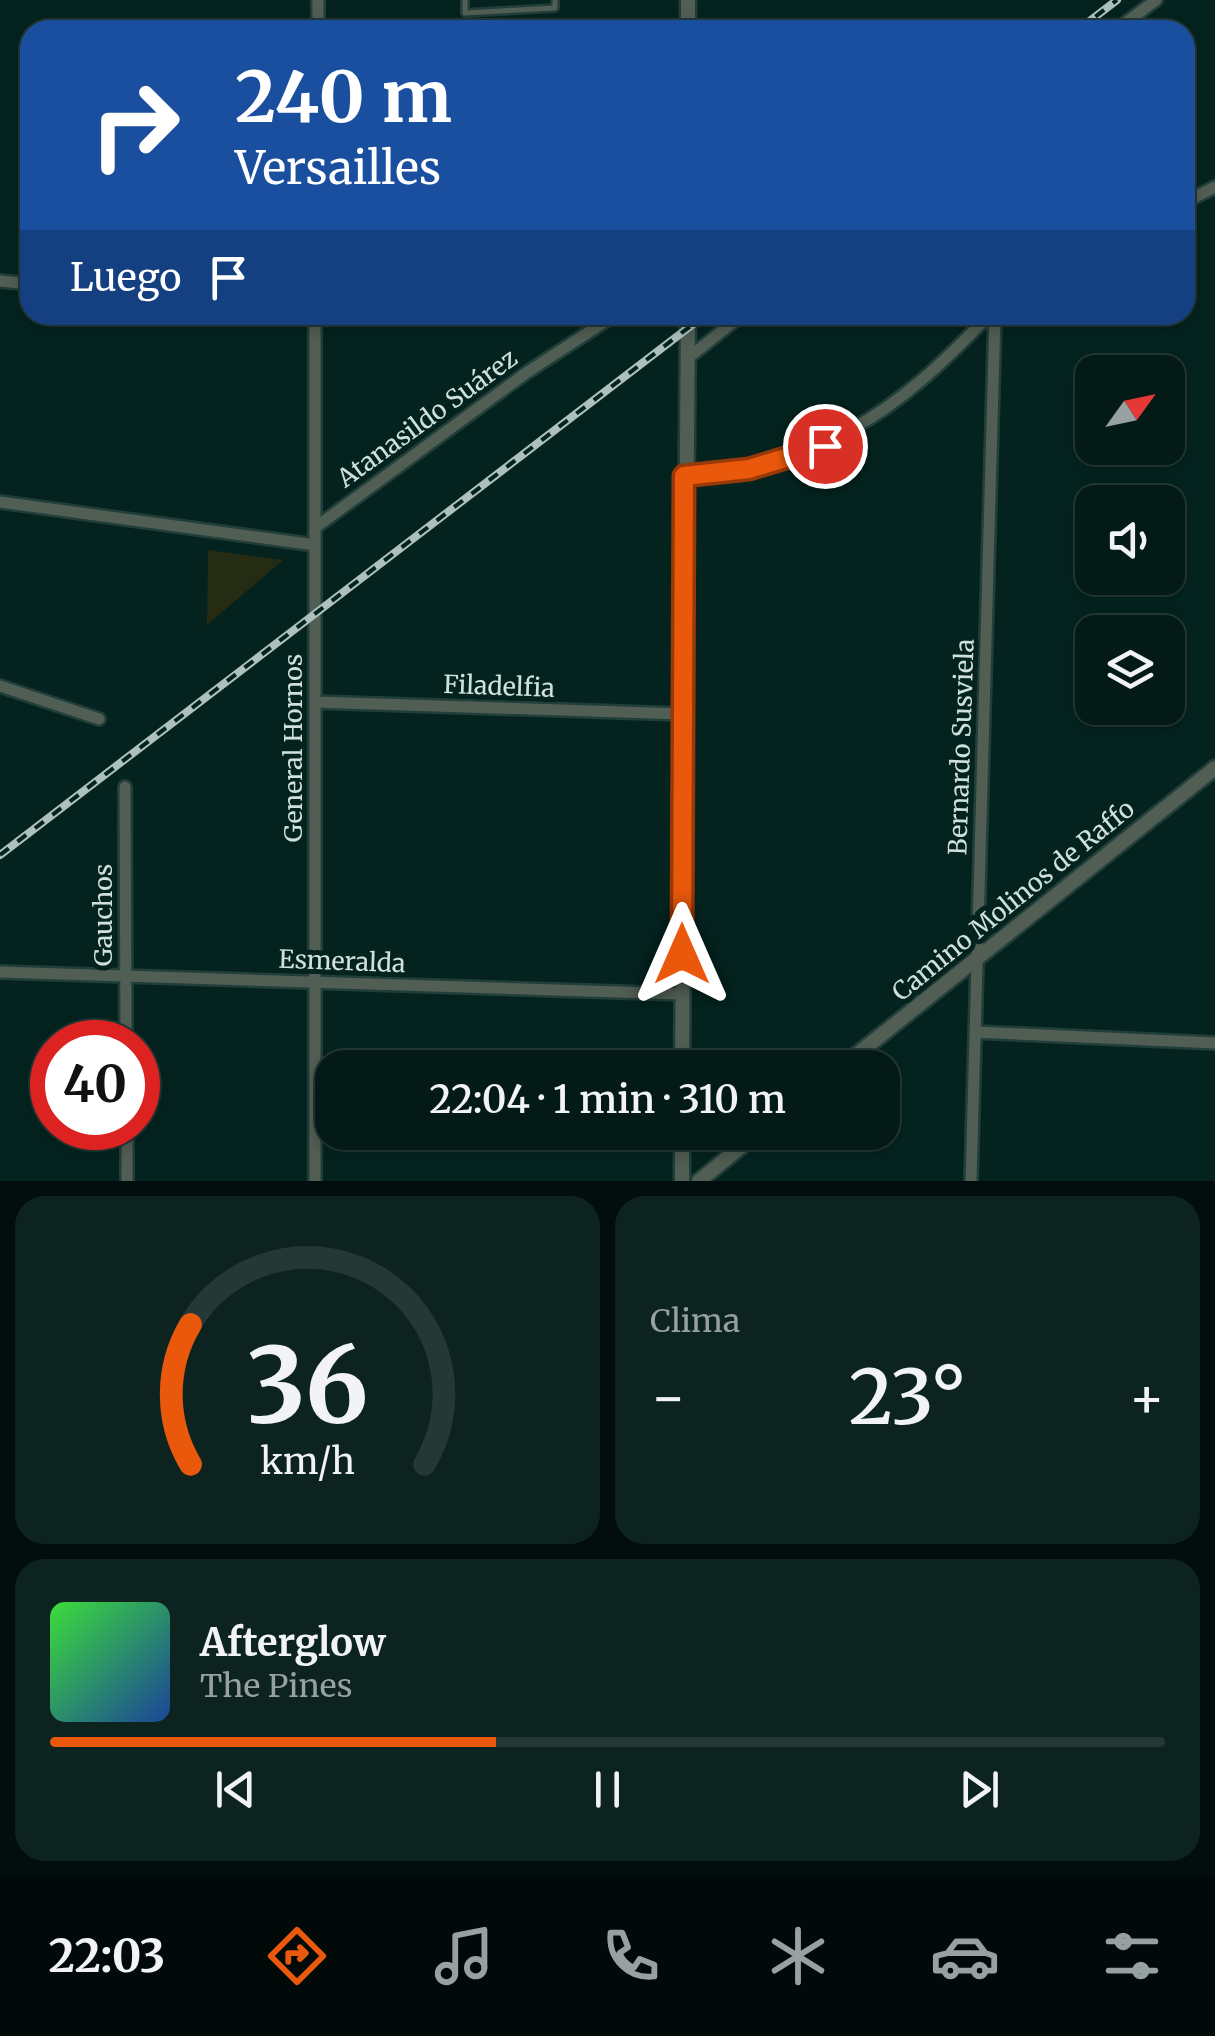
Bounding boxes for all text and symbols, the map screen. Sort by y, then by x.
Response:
text: 240 m [235,53,452,141]
icon: right [70,60,200,190]
text: Versailles [235,140,441,196]
icon: arrive [201,250,256,305]
text: Luego [70,254,181,301]
street label: Atanasildo Suárez [330,342,523,495]
north arrow [1075,355,1185,465]
map controls [1075,355,1185,725]
pin [783,404,868,489]
icon: arrive [798,419,853,474]
button: sound [1075,485,1185,595]
button: layers [1075,615,1185,725]
street label: Bernardo Susviela [941,638,981,856]
street label: General Hornos [277,654,309,842]
street label: Filadelfia [443,668,555,704]
street label: Camino Molinos de Raffo [885,792,1141,1008]
street label: Gauchos [87,864,119,966]
position arrow [630,902,734,1006]
street label: Esmeralda [278,943,406,979]
speed limit sign: 40 [30,1020,160,1150]
text: 22:04 · 1 min · 310 m [429,1076,786,1123]
text: Clima [650,1301,740,1341]
text: 36 [246,1320,369,1450]
text: 23° [849,1350,966,1444]
text: − [650,1363,687,1432]
text: + [1128,1363,1165,1432]
text: km/h [260,1439,355,1484]
text: Afterglow [200,1619,386,1666]
text: The Pines [200,1666,352,1706]
icon: previous [208,1762,263,1817]
icon: pause [580,1762,635,1817]
icon: next [952,1762,1007,1817]
icon: directions [262,1921,332,1991]
icon: music [429,1921,499,1991]
icon: phone [596,1921,666,1991]
icon: climate [763,1921,833,1991]
icon: car [930,1921,1000,1991]
icon: filters [1097,1921,1167,1991]
text: 22:03 [48,1928,165,1984]

